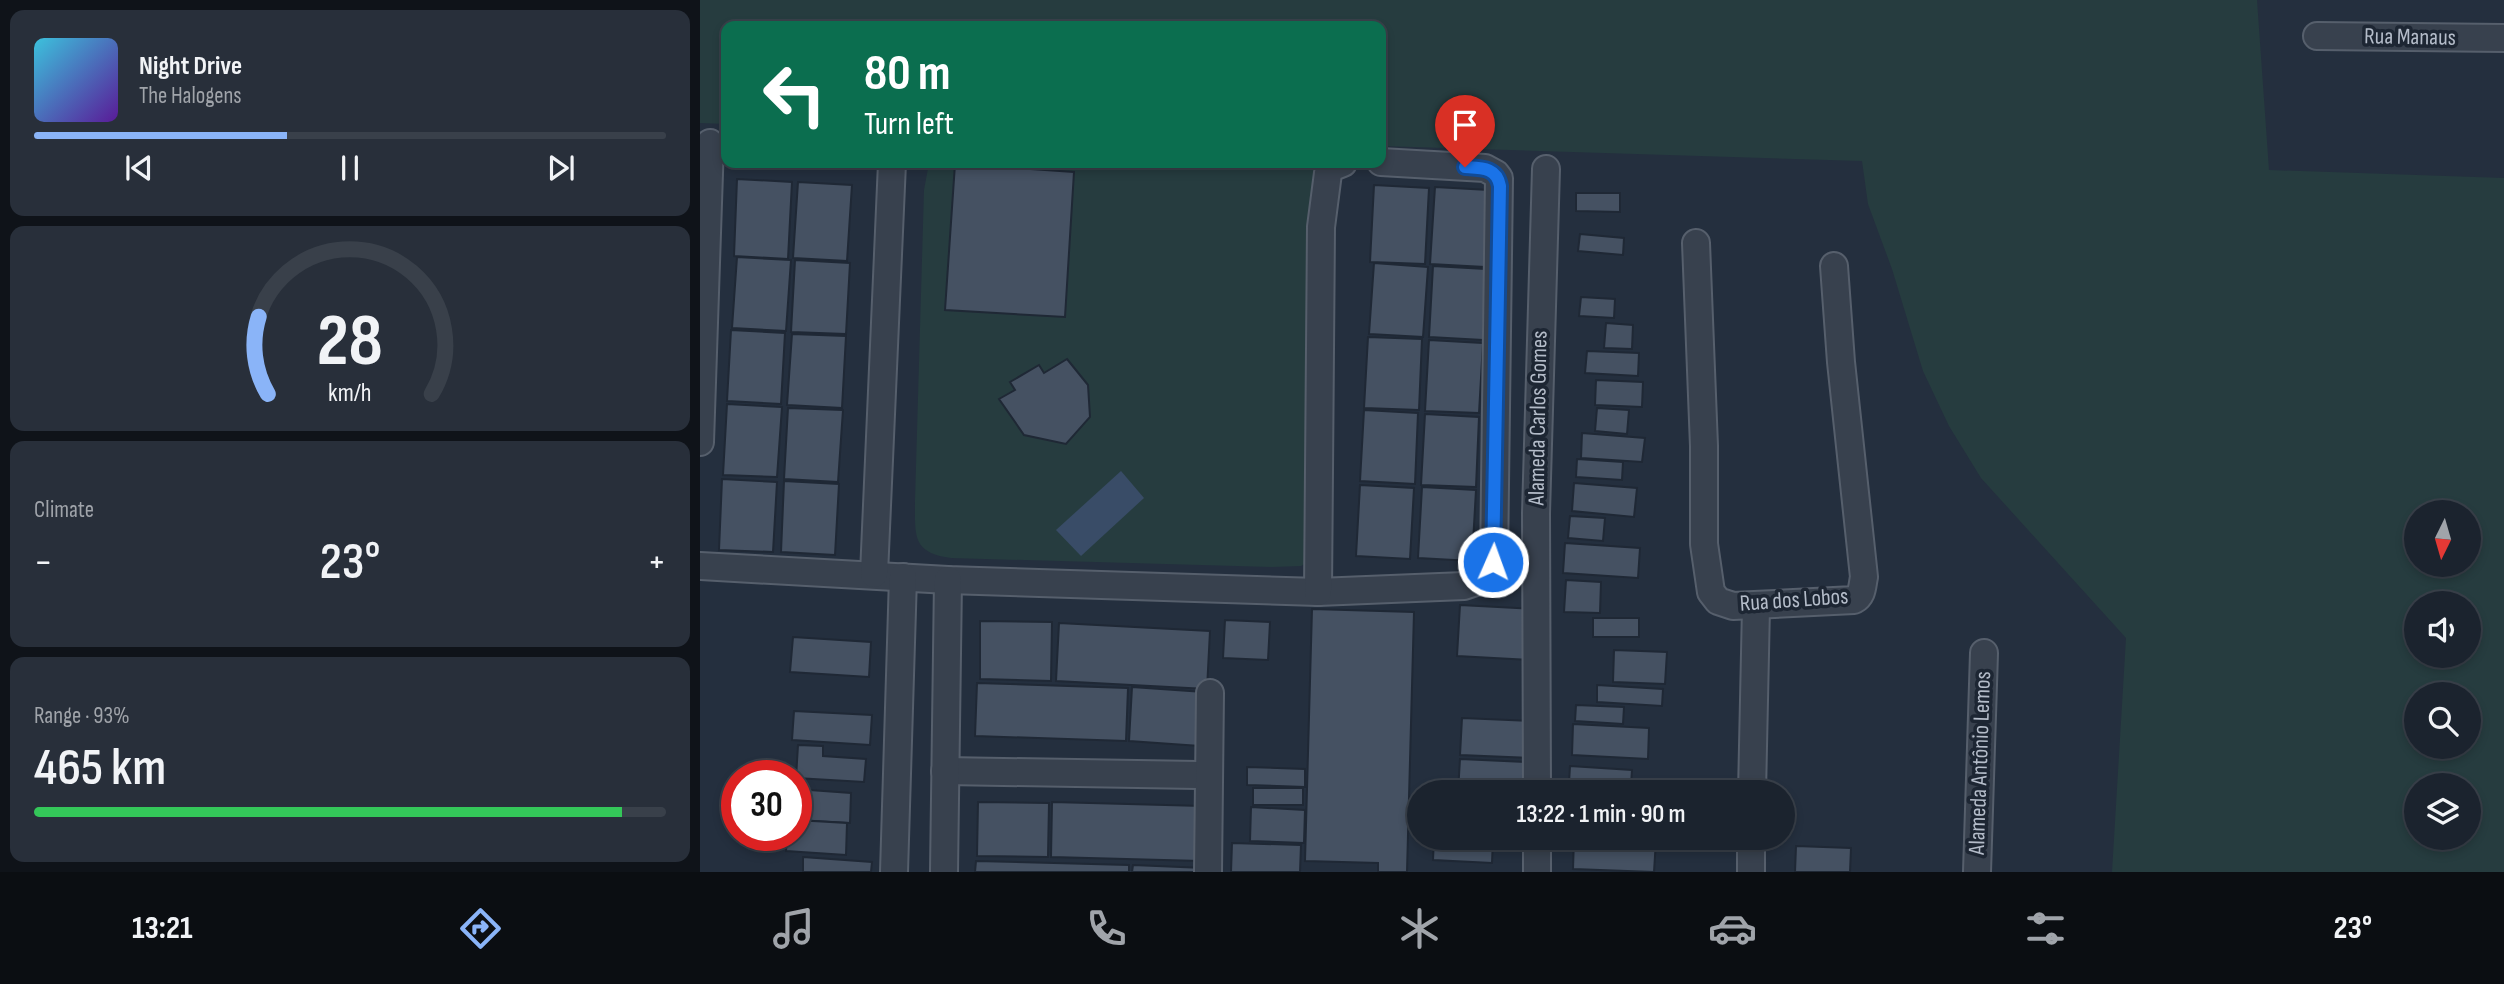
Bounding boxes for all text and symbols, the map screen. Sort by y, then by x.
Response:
street label: Rua Manaus [2364,22,2456,52]
text: 80 m [864,45,951,104]
icon: left [749,49,840,140]
text: Night Drive [139,51,242,82]
text: The Halogens [139,82,242,110]
pin [1435,95,1495,167]
text: Turn left [864,105,954,144]
icon: arrive [1446,106,1484,144]
icon: previous [120,149,158,187]
icon: pause [331,149,369,187]
icon: next [542,149,580,187]
text: 28 [317,299,383,387]
street label: Alameda Carlos Gomes [1522,330,1554,507]
text: km/h [328,378,372,409]
text: Climate [34,496,94,524]
north arrow [2404,500,2482,578]
map controls [2404,500,2481,850]
position arrow [1456,525,1530,599]
text: 23° [320,531,380,594]
text: − [34,540,53,585]
text: + [647,540,666,585]
street label: Rua dos Lobos [1739,582,1849,618]
button: sound [2404,591,2481,668]
street label: Alameda Antônio Lemos [1963,671,1997,856]
button: search [2404,682,2481,759]
text: Range · 93% [34,702,130,730]
text: 465 km [34,737,166,800]
speed limit sign: 30 [721,760,812,851]
button: layers [2404,773,2481,850]
text: 13:22 · 1 min · 90 m [1517,799,1686,830]
icon: directions [456,904,505,953]
icon: music [769,904,818,953]
icon: phone [1082,904,1131,953]
icon: climate [1395,904,1444,953]
icon: car [1708,904,1757,953]
icon: filters [2021,904,2070,953]
text: 13:21 [132,909,193,948]
text: 23° [2334,909,2372,948]

